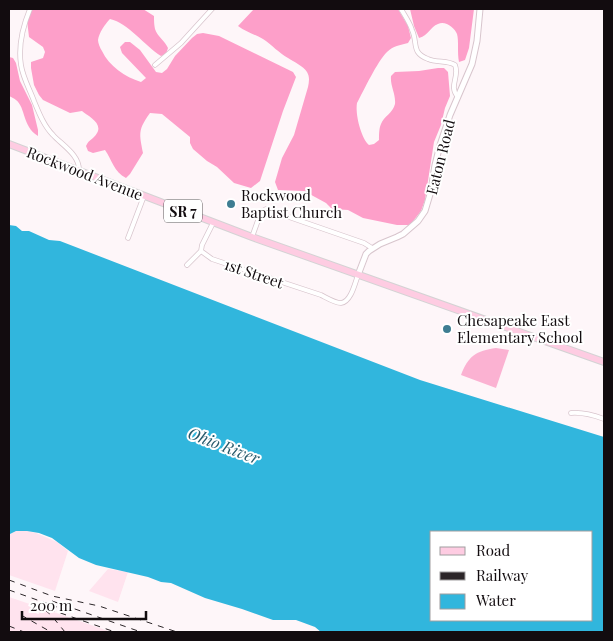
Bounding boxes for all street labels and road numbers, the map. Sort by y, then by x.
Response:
street label: Eaton Road [421,117,459,197]
street label: Rockwood Avenue [24,142,146,204]
road number: SR 7 [164,200,202,222]
street label: 1st Street [222,254,287,293]

